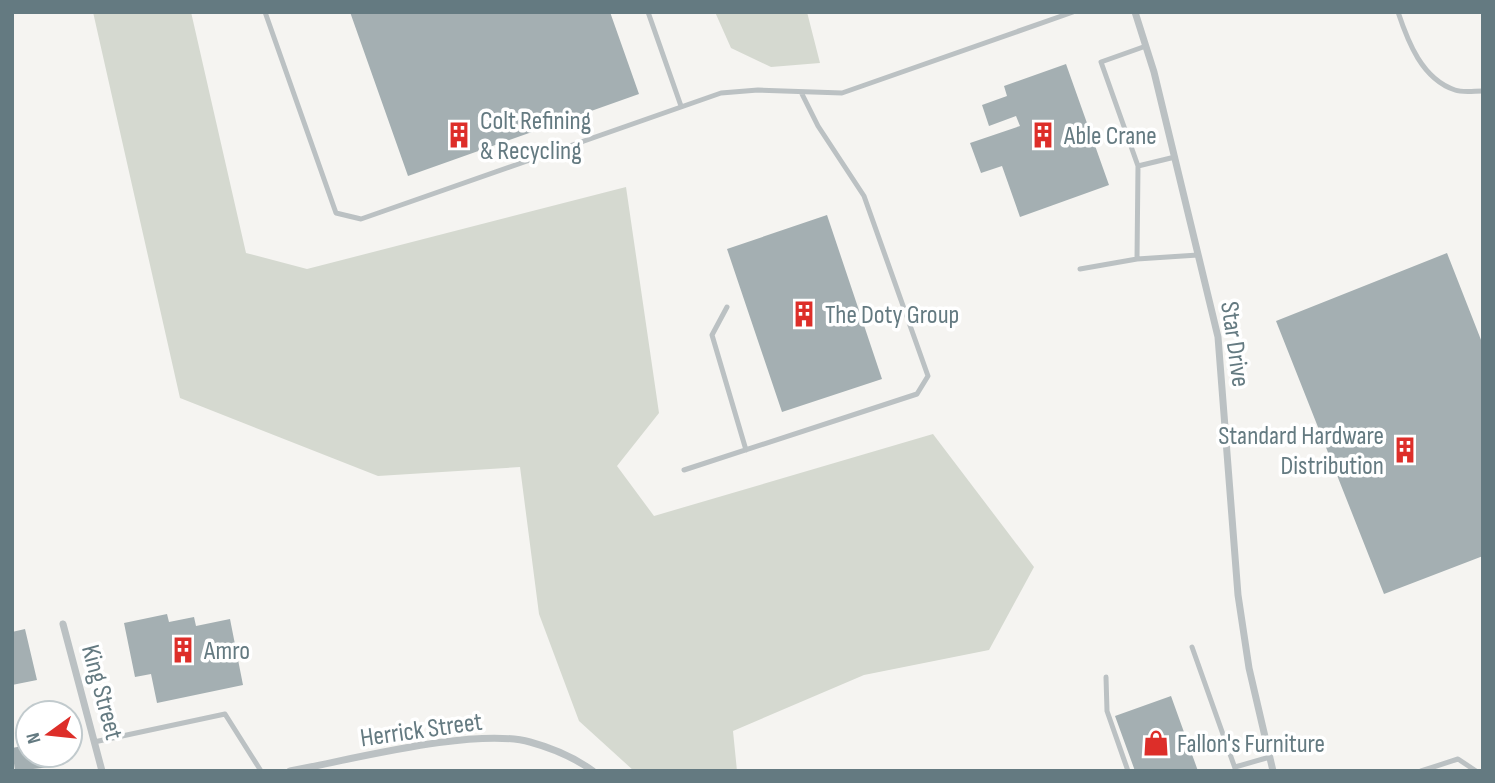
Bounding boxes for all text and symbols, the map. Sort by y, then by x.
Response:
place label: Colt Refining & Recycling [480,106,591,167]
building icon: Colt Refining & Recycling [444,120,474,150]
building icon: Able Crane [1028,120,1058,150]
place label: Able Crane [1063,121,1157,152]
building icon: The Doty Group [789,299,819,329]
place label: The Doty Group [825,300,959,331]
street label: Star Drive [1213,300,1256,389]
place label: Standard Hardware Distribution [1218,421,1384,482]
building icon: Standard Hardware Distribution [1390,435,1420,465]
building icon: Amro [168,635,198,665]
place label: Amro [203,636,250,667]
street label: King Street [74,641,129,743]
north arrow [14,699,84,769]
street label: Herrick Street [358,707,484,754]
shop icon: Fallon's Furniture [1141,728,1171,758]
place label: Fallon's Furniture [1177,729,1325,760]
text: N [22,730,46,746]

